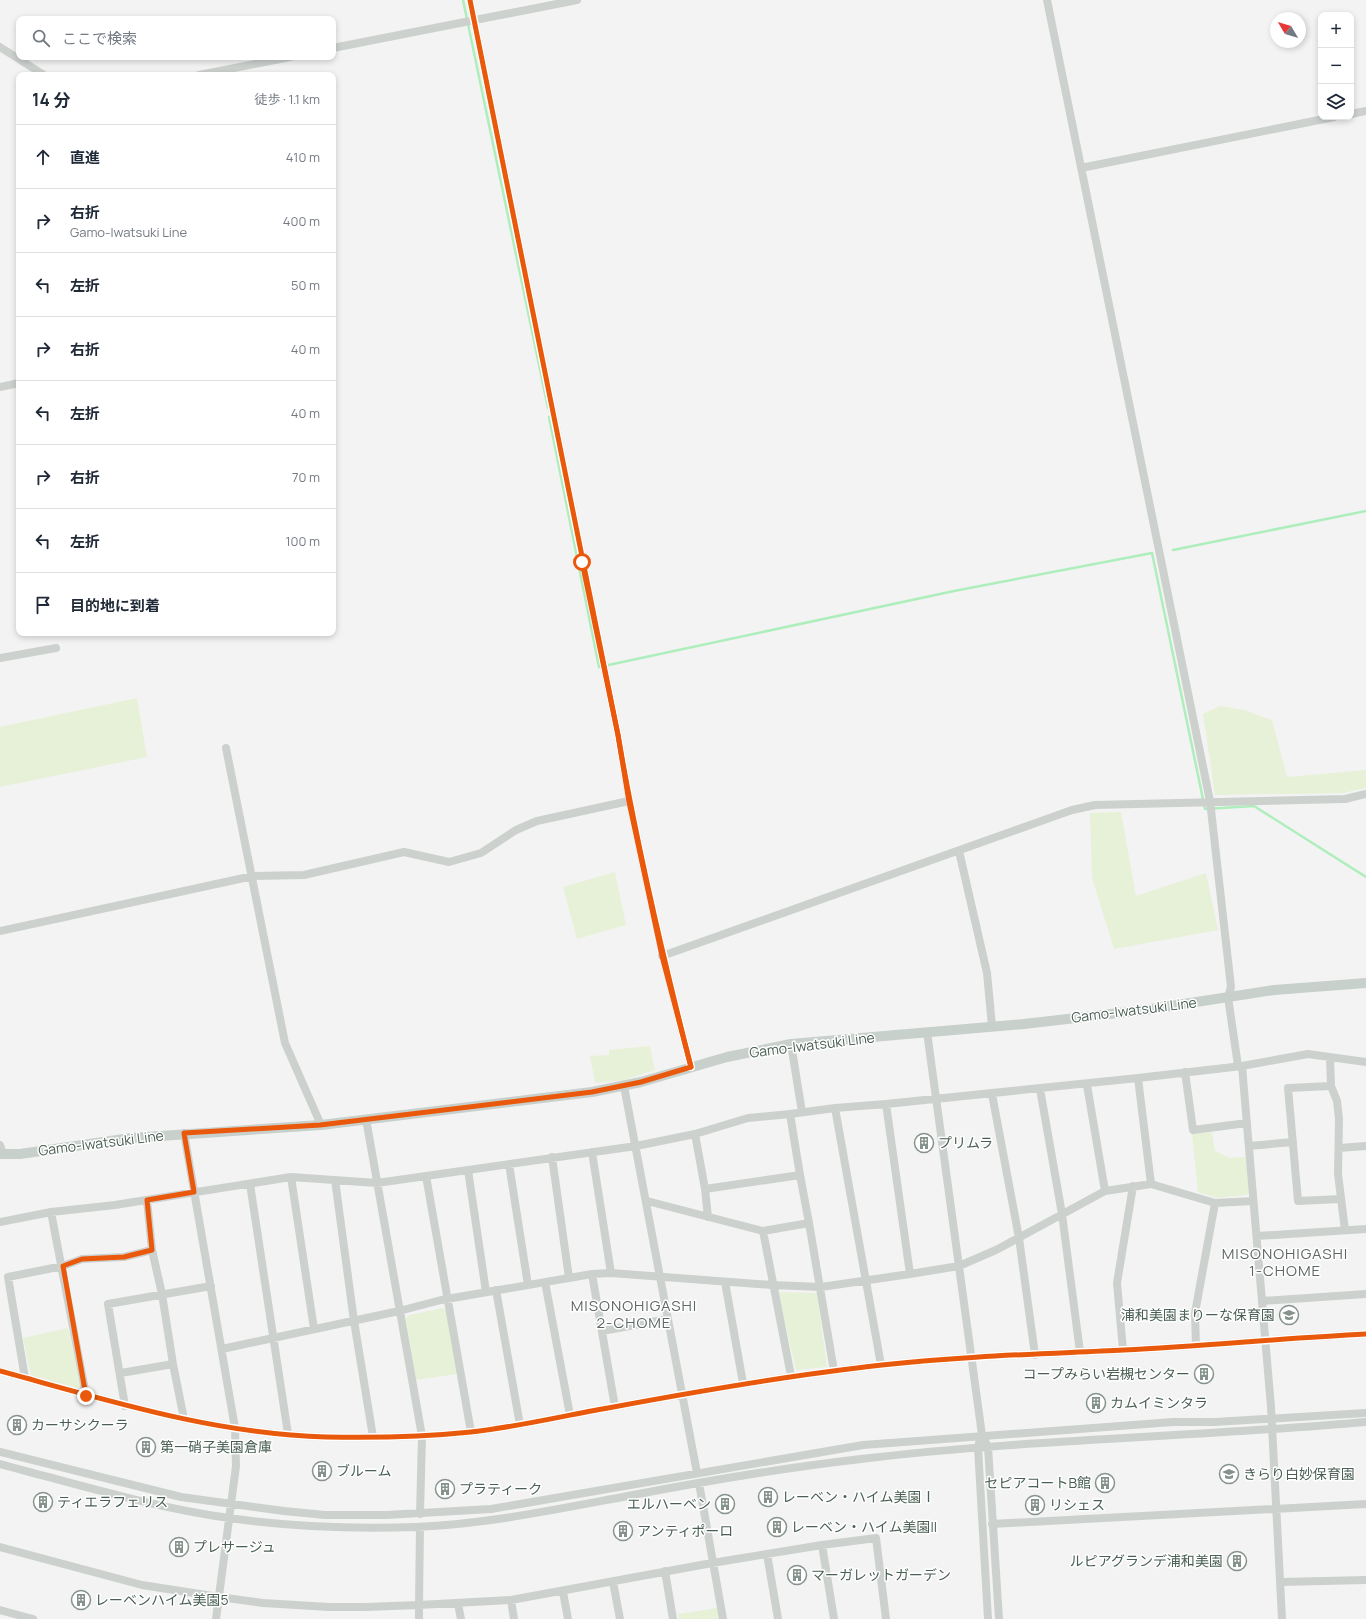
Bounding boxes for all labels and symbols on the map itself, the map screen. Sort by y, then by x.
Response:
north arrow [1270,12,1306,48]
route start [573,553,591,571]
street label: Gamo-Iwatsuki Line [1070,992,1198,1027]
street label: Gamo-Iwatsuki Line [748,1027,876,1062]
street label: Gamo-Iwatsuki Line [37,1125,165,1160]
building icon: プリムラ [913,1132,935,1154]
place label: プリムラ [938,1133,993,1152]
district label: MISONOHIGASHI 1-CHOME [1222,1243,1348,1281]
district label: MISONOHIGASHI 2-CHOME [571,1295,697,1333]
school or university icon: 浦和美園まりーな保育園 [1278,1304,1300,1326]
place label: 浦和美園まりーな保育園 [1121,1305,1275,1324]
building icon: コープみらい岩槻センター [1193,1363,1215,1385]
place label: コープみらい岩槻センター [1023,1364,1190,1383]
route end [77,1387,95,1405]
building icon: カムイミンタラ [1085,1392,1107,1414]
place label: カムイミンタラ [1110,1393,1208,1412]
building icon: カーサシクーラ [6,1414,28,1436]
place label: カーサシクーラ [31,1415,129,1434]
building icon: 第一硝子美園倉庫 [135,1436,157,1458]
place label: 第一硝子美園倉庫 [160,1437,272,1456]
building icon: ブルーム [311,1460,333,1482]
place label: ブルーム [336,1461,392,1480]
school or university icon: きらり白妙保育園 [1218,1463,1240,1485]
place label: きらり白妙保育園 [1243,1464,1355,1483]
building icon: セピアコートB館 [1094,1472,1116,1494]
place label: セピアコートB館 [984,1473,1091,1492]
building icon: プラティーク [434,1478,456,1500]
place label: プラティーク [459,1479,542,1498]
building icon: レーベン・ハイム美園Ⅰ [757,1486,779,1508]
place label: レーベン・ハイム美園Ⅰ [782,1487,935,1506]
building icon: ティエラフェリス [32,1491,54,1513]
place label: ティエラフェリス [57,1492,168,1511]
building icon: エルハーベン [714,1493,736,1515]
place label: エルハーベン [627,1494,711,1513]
building icon: リシェス [1024,1494,1046,1516]
place label: リシェス [1049,1495,1105,1514]
building icon: レーベン・ハイム美園II [766,1516,788,1538]
place label: レーベン・ハイム美園II [791,1517,937,1536]
building icon: アンティポーロ [612,1520,634,1542]
place label: アンティポーロ [637,1521,734,1540]
building icon: プレサージュ [168,1536,190,1558]
place label: プレサージュ [193,1537,276,1556]
building icon: ルピアグランデ浦和美園 [1226,1550,1248,1572]
place label: ルピアグランデ浦和美園 [1070,1551,1223,1570]
building icon: マーガレットガーデン [786,1564,808,1586]
place label: マーガレットガーデン [811,1565,951,1584]
building icon: レーベンハイム美園5 [70,1589,92,1611]
place label: レーベンハイム美園5 [95,1590,229,1609]

